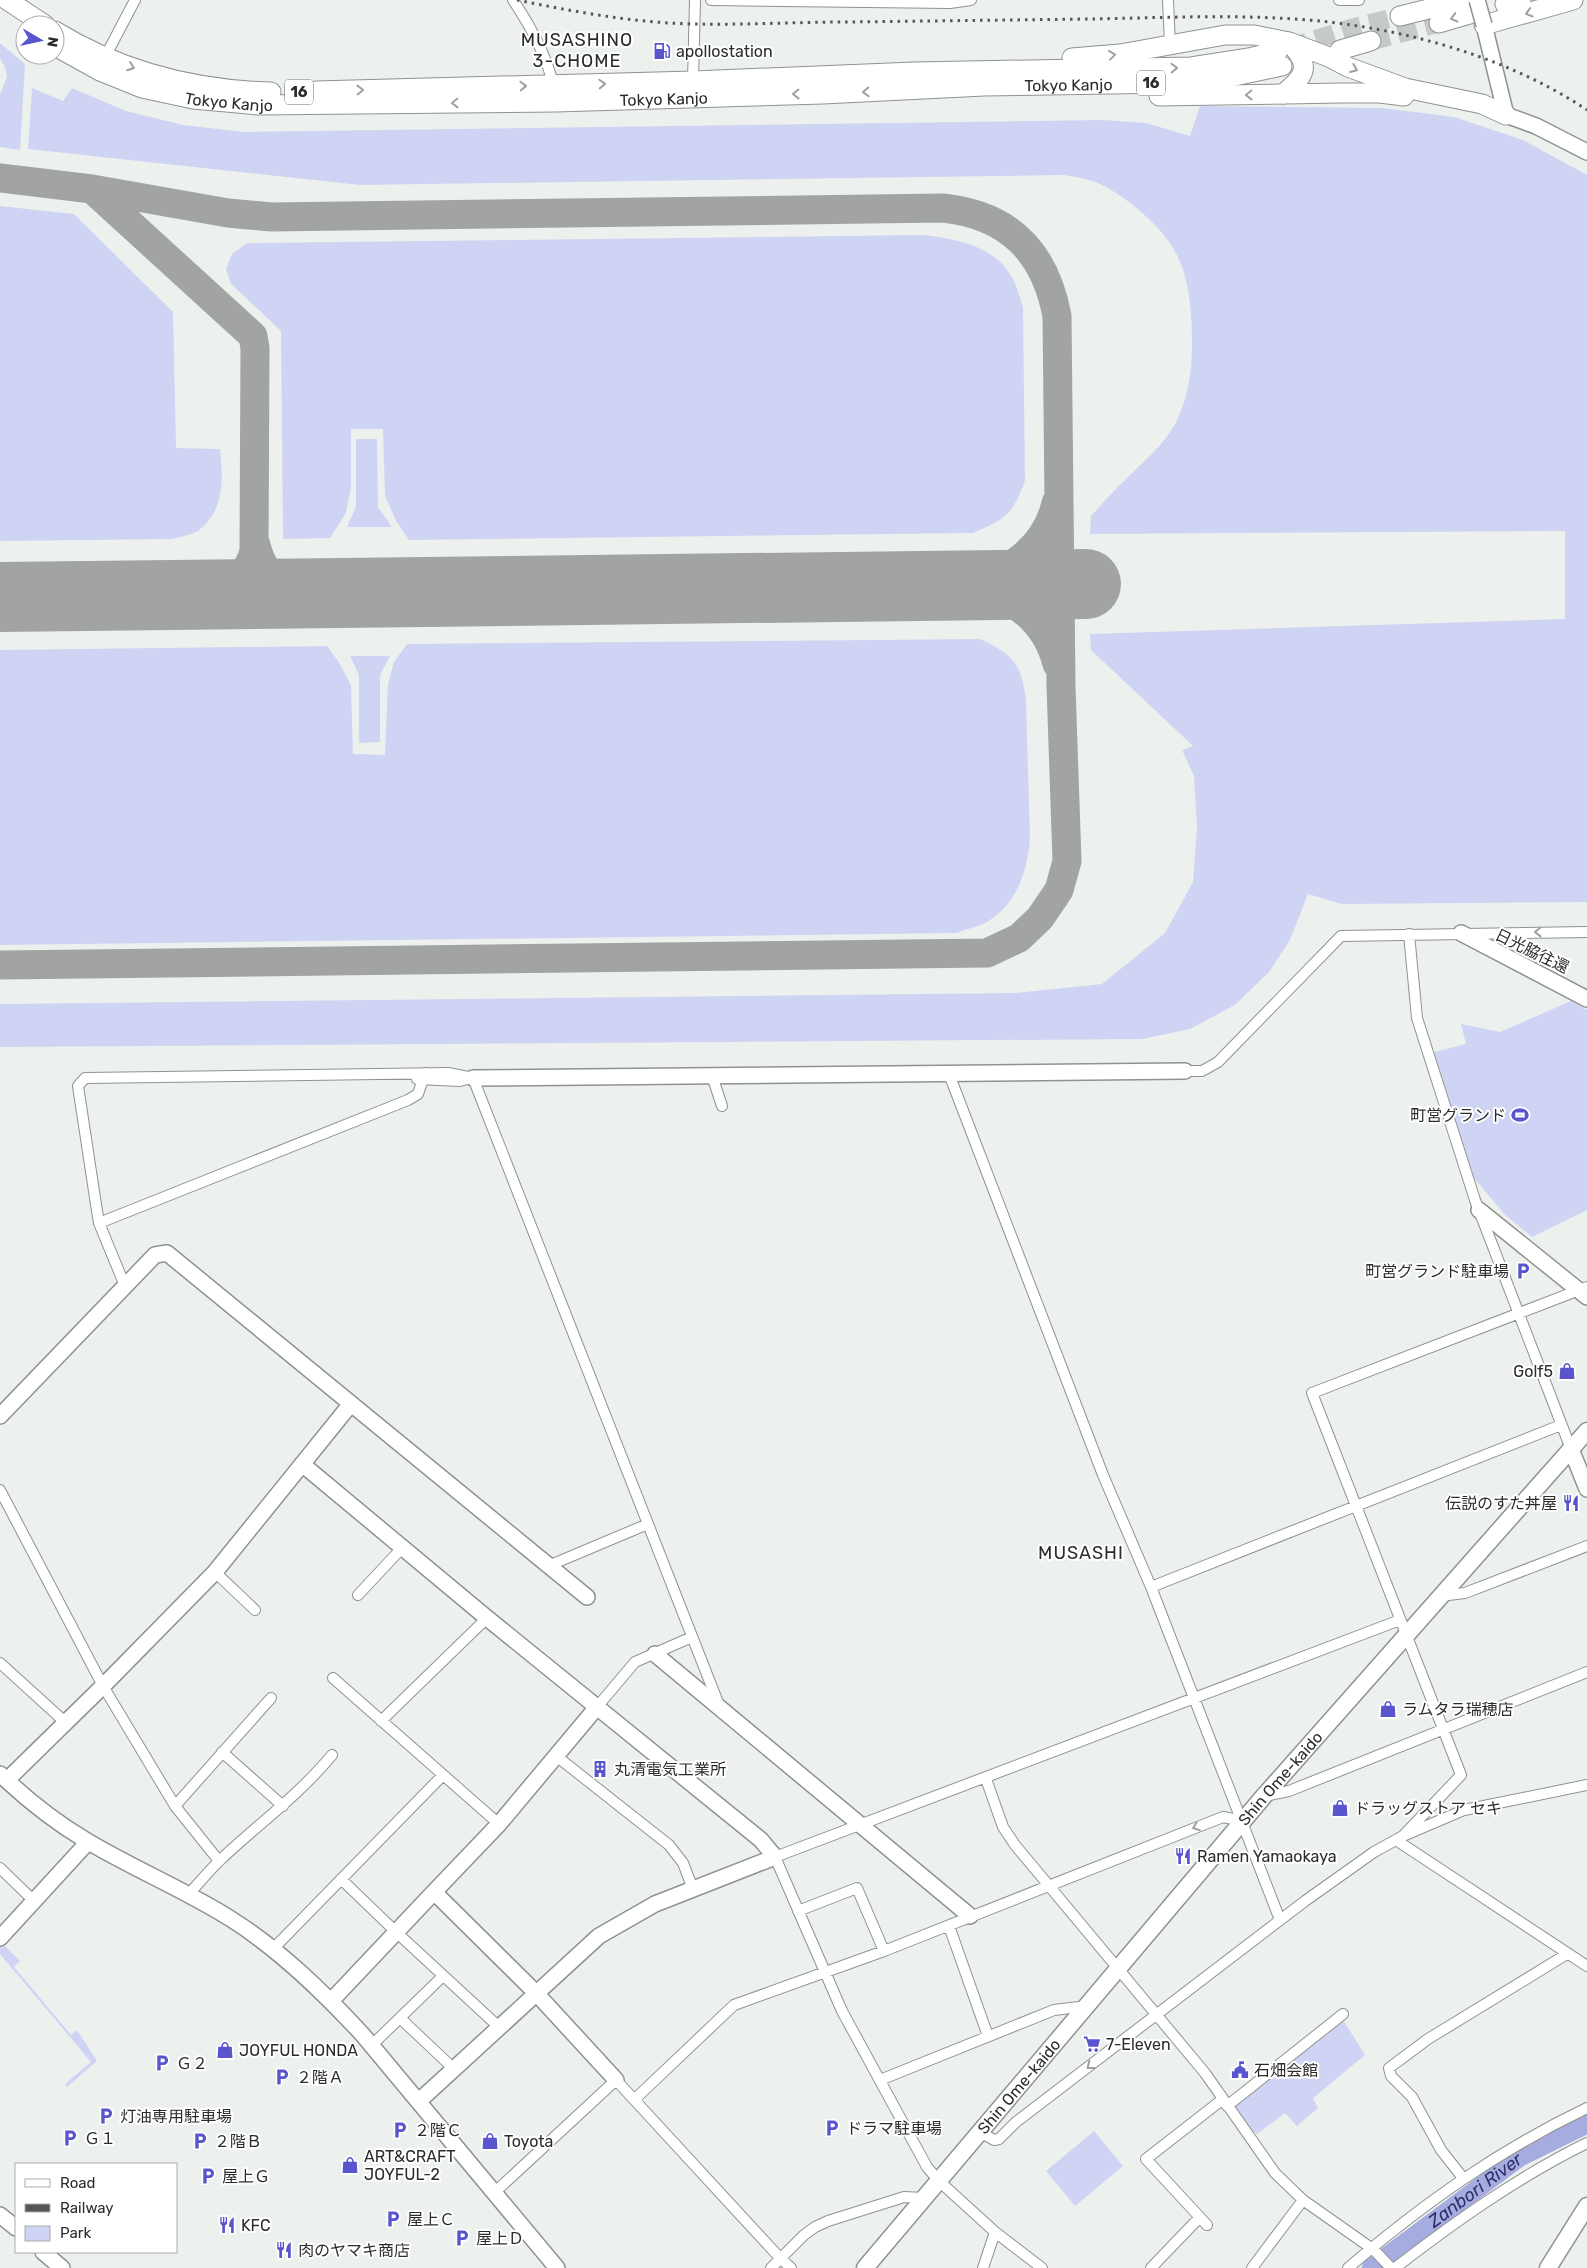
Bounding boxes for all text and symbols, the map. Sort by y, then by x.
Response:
one-way arrow [1525,7,1533,17]
one-way arrow [1451,13,1459,23]
north arrow [15,15,65,65]
district label: MUSASHINO 3-CHOME [521,29,633,72]
text: N [43,36,62,48]
fuel station icon: apollostation [652,41,672,61]
place label: apollostation [676,42,773,61]
one-way arrow [1108,50,1116,61]
one-way arrow [126,61,134,71]
one-way arrow [1170,63,1178,73]
one-way arrow [1349,63,1358,74]
road number: 16 [1137,70,1165,96]
street label: Tokyo Kanjo [1024,75,1113,95]
one-way arrow [598,79,606,89]
road number: 16 [285,80,313,104]
one-way arrow [519,81,527,92]
one-way arrow [356,85,364,96]
one-way arrow [861,86,869,97]
street label: Tokyo Kanjo [183,88,273,115]
street label: Tokyo Kanjo [619,88,708,110]
one-way arrow [791,89,799,99]
one-way arrow [1245,90,1252,100]
one-way arrow [450,98,458,108]
street label: 日光脇往還 [1492,925,1572,977]
one-way arrow [1534,926,1542,937]
sports icon: 町営グランド [1510,1105,1530,1125]
place label: 町営グランド [1410,1106,1506,1125]
parking icon: 町営グランド駐車場 [1513,1261,1533,1281]
place label: 町営グランド駐車場 [1365,1262,1509,1281]
shop icon: Golf5 [1557,1361,1577,1381]
place label: Golf5 [1513,1362,1553,1381]
restaurant icon: 伝説のすた丼屋 [1561,1493,1581,1513]
place label: 伝説のすた丼屋 [1445,1494,1557,1513]
district label: MUSASHI [1038,1542,1124,1564]
shop icon: ラムタラ瑞穂店 [1378,1699,1398,1719]
place label: ラムタラ瑞穂店 [1402,1700,1514,1719]
street label: Shin Ome-kaido [1234,1727,1326,1829]
building icon: 丸清電気工業所 [590,1759,610,1779]
place label: 丸清電気工業所 [614,1760,726,1779]
shop icon: ドラッグストア セキ [1330,1798,1350,1818]
place label: ドラッグストア セキ [1354,1799,1502,1818]
one-way arrow [1193,1821,1201,1831]
restaurant icon: Ramen Yamaokaya [1173,1846,1193,1866]
place label: Ramen Yamaokaya [1197,1847,1337,1866]
supermarket icon: 7-Eleven [1082,2034,1102,2054]
street label: Shin Ome-kaido [973,2035,1064,2138]
place label: 7-Eleven [1106,2035,1171,2054]
shop icon: JOYFUL HONDA [215,2040,235,2060]
place label: JOYFUL HONDA [239,2041,358,2060]
parking icon: Ｇ２ [152,2053,172,2073]
place label: Ｇ２ [176,2054,208,2073]
one-way arrow [1087,2060,1096,2068]
public building icon: 石畑会館 [1230,2060,1250,2080]
place label: 石畑会館 [1254,2061,1318,2080]
parking icon: ２階Ａ [272,2067,292,2087]
place label: ２階Ａ [296,2068,344,2087]
parking icon: 灯油専用駐車場 [96,2106,116,2126]
place label: 灯油専用駐車場 [120,2107,232,2126]
parking icon: ドラマ駐車場 [822,2118,842,2138]
place label: ドラマ駐車場 [846,2119,942,2138]
parking icon: ２階Ｃ [390,2120,410,2140]
place label: ２階Ｃ [414,2121,462,2140]
parking icon: Ｇ１ [60,2128,80,2148]
place label: Ｇ１ [84,2129,116,2148]
parking icon: ２階Ｂ [190,2131,210,2151]
shop icon: Toyota [480,2131,500,2151]
place label: ２階Ｂ [214,2132,262,2151]
place label: Toyota [504,2132,553,2151]
place label: ART&CRAFT JOYFUL-2 [364,2147,456,2184]
water label: Zanbori River [1423,2147,1528,2233]
shop icon: ART&CRAFT JOYFUL-2 [340,2155,360,2175]
legend [15,2163,178,2253]
parking icon: 屋上Ｇ [198,2166,218,2186]
place label: 屋上Ｇ [222,2167,270,2186]
text: Road [60,2174,96,2192]
text: Railway [60,2199,114,2217]
parking icon: 屋上Ｃ [383,2209,403,2229]
place label: 屋上Ｃ [407,2210,455,2229]
restaurant icon: KFC [217,2215,237,2235]
place label: KFC [241,2216,271,2235]
text: Park [60,2224,91,2242]
parking icon: 屋上Ｄ [452,2228,472,2248]
place label: 屋上Ｄ [476,2229,524,2248]
restaurant icon: 肉のヤマキ商店 [274,2240,294,2260]
place label: 肉のヤマキ商店 [298,2241,410,2260]

